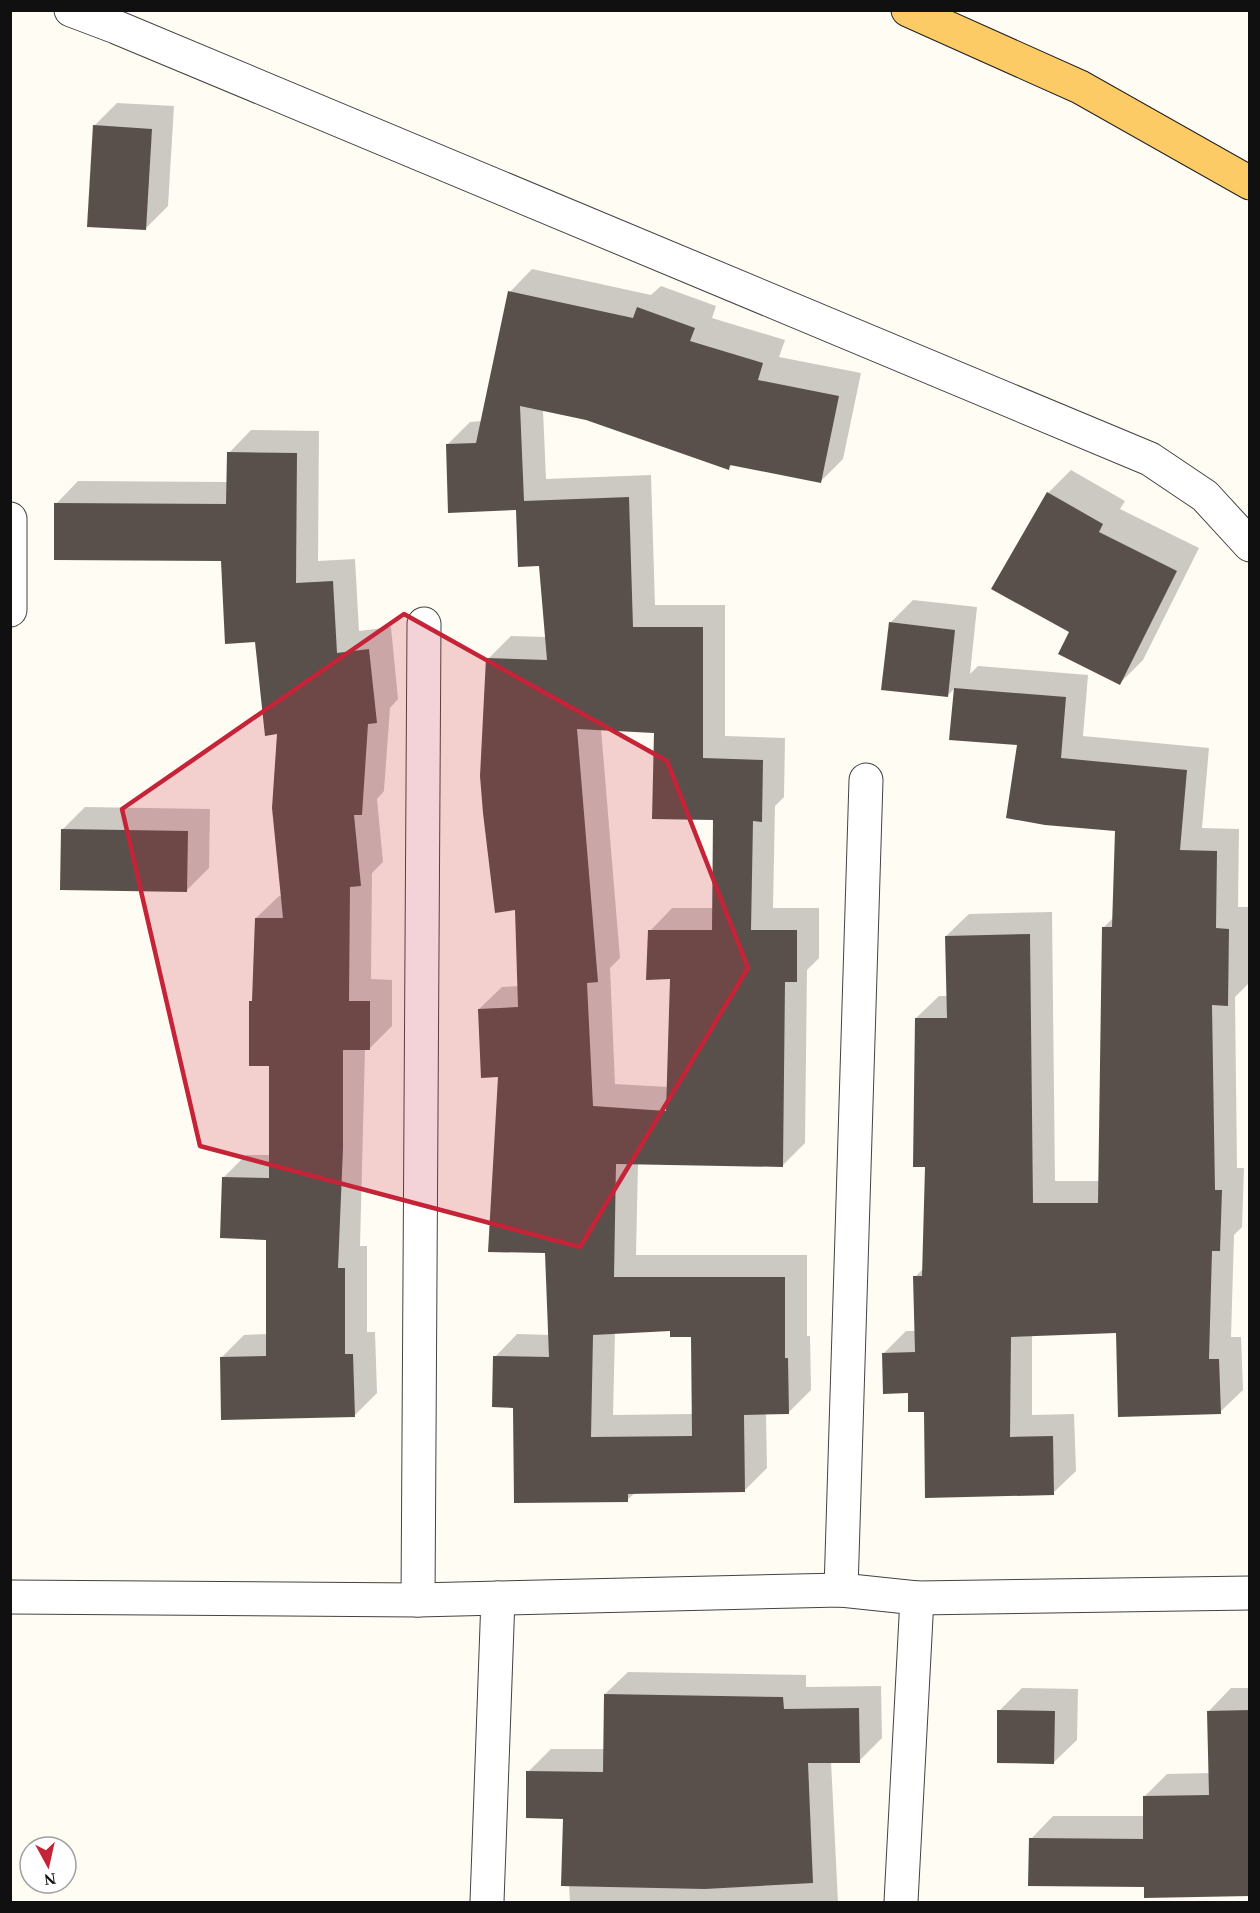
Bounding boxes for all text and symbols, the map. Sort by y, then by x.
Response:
north arrow [18,1835,78,1895]
text: N [43,1870,57,1889]

